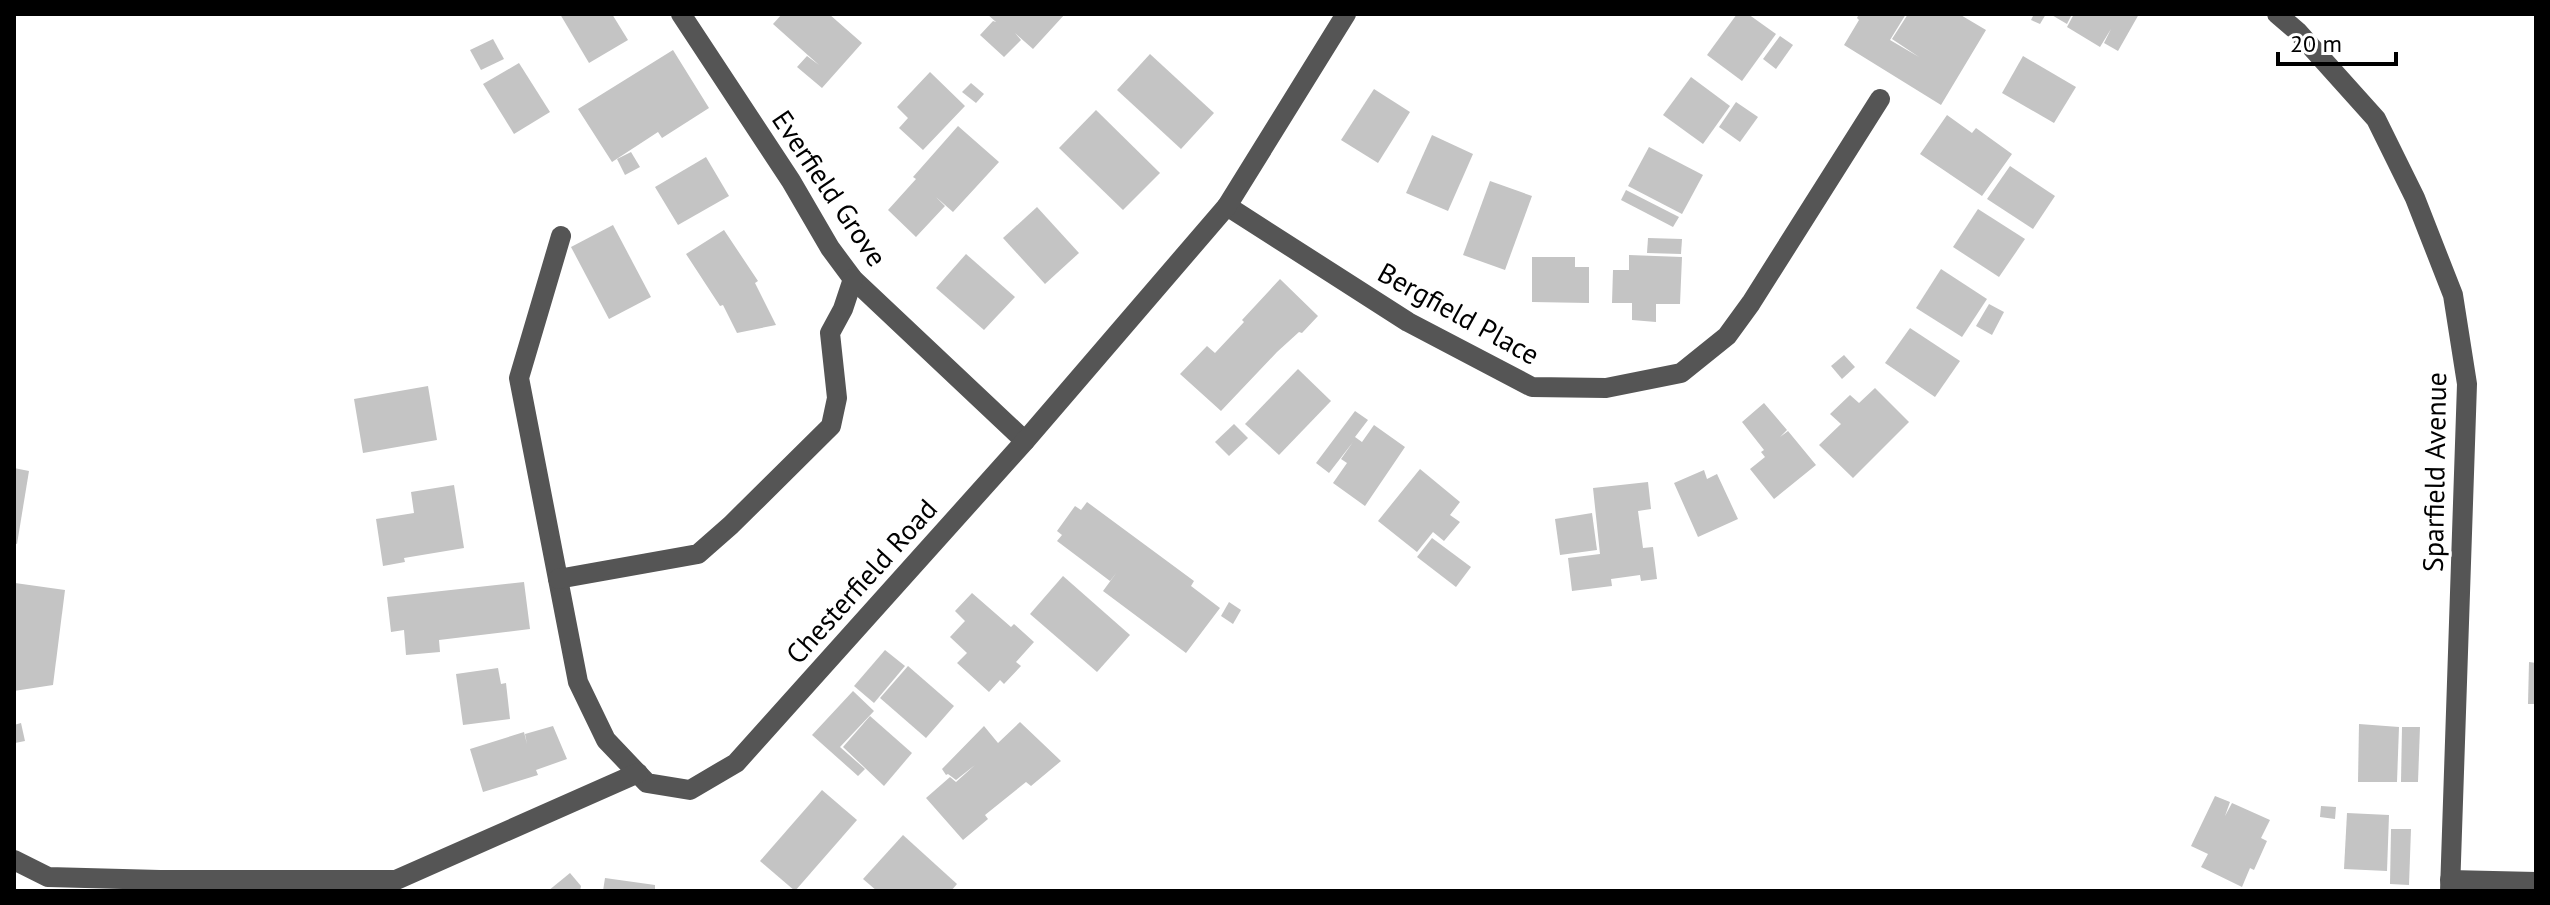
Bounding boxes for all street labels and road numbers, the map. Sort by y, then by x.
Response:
street label: Everfield Grove [764,103,896,273]
street label: Bergfield Place [1372,253,1546,373]
street label: Sparfield Avenue [2414,372,2454,572]
street label: Chesterfield Road [777,491,945,671]

